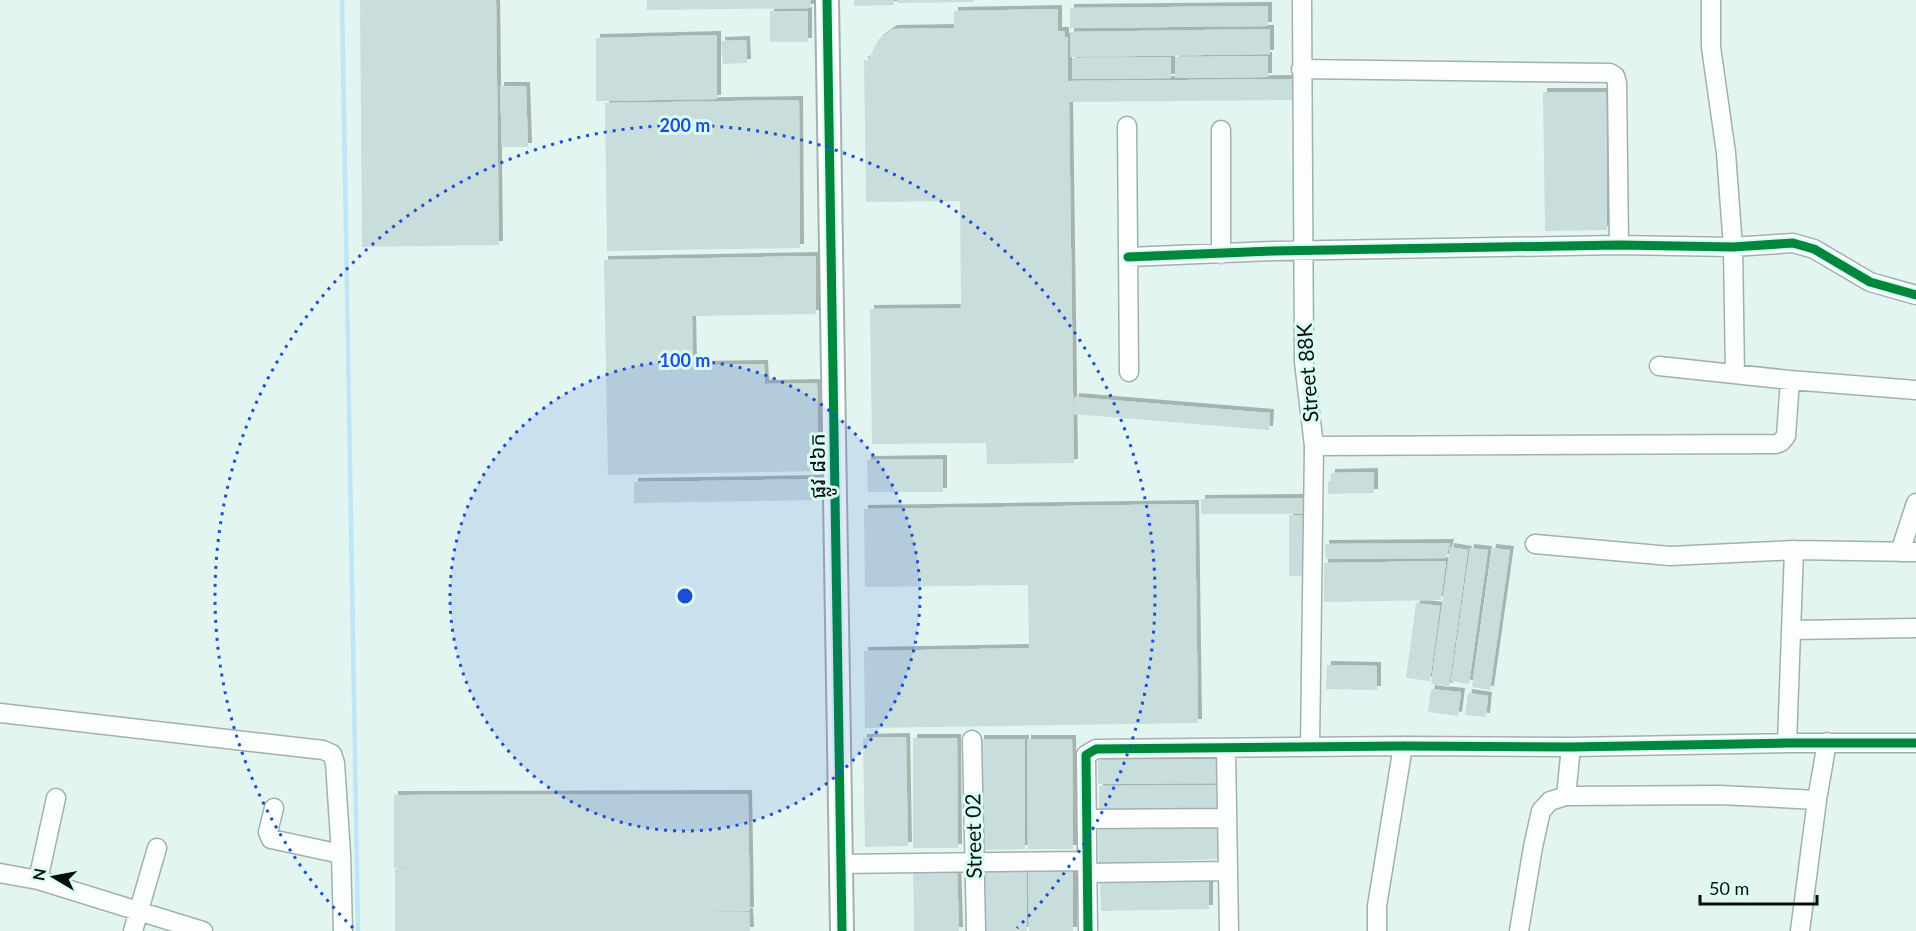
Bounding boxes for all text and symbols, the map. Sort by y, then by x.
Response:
text: 200 m [660,114,710,136]
street label: Street 88K [1291,323,1322,423]
text: 100 m [660,349,710,371]
street label: ផ្លូវ ៨៦ក [803,433,838,499]
centre of rings [675,586,695,606]
street label: Street 02 [959,793,986,879]
north arrow [24,847,84,907]
text: N [28,867,49,882]
scale bar [1700,868,1817,906]
text: 50 m [1709,877,1749,899]

